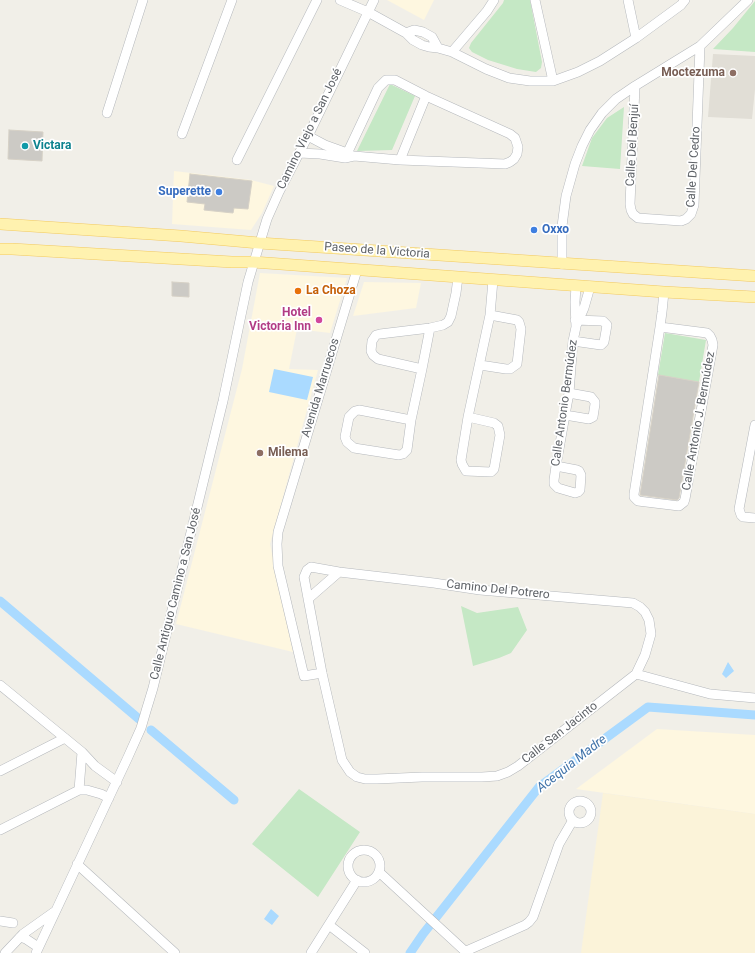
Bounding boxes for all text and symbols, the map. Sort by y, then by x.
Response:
street label: Camino Viejo a San José [274,66,346,192]
place label: Moctezuma [661,66,725,80]
marker: Moctezuma [728,68,738,78]
street label: Calle Del Benjuí [624,103,642,187]
street label: Calle Del Cedro [684,126,704,208]
place label: Victara [33,139,71,153]
marker: Victara [20,141,30,151]
place label: Superette [158,185,211,199]
marker: Superette [214,187,224,197]
place label: Oxxo [542,223,569,237]
marker: Oxxo [529,225,539,235]
street label: Paseo de la Victoria [324,240,430,262]
place label: La Choza [306,284,356,298]
marker: La Choza [293,286,303,296]
place label: Hotel Victoria Inn [249,306,311,334]
marker: Hotel Victoria Inn [314,315,324,325]
street label: Avenida Marruecos [299,337,343,439]
street label: Calle Antonio Bermúdez [549,339,581,467]
street label: Calle Antonio J. Bermúdez [680,350,718,492]
place label: Milema [268,446,308,460]
marker: Milema [255,448,265,458]
street label: Calle Antiguo Camino a San José [148,506,204,682]
street label: Camino Del Potrero [446,577,550,603]
street label: Calle San Jacinto [519,699,601,767]
water label: Acequia Madre [534,732,610,796]

